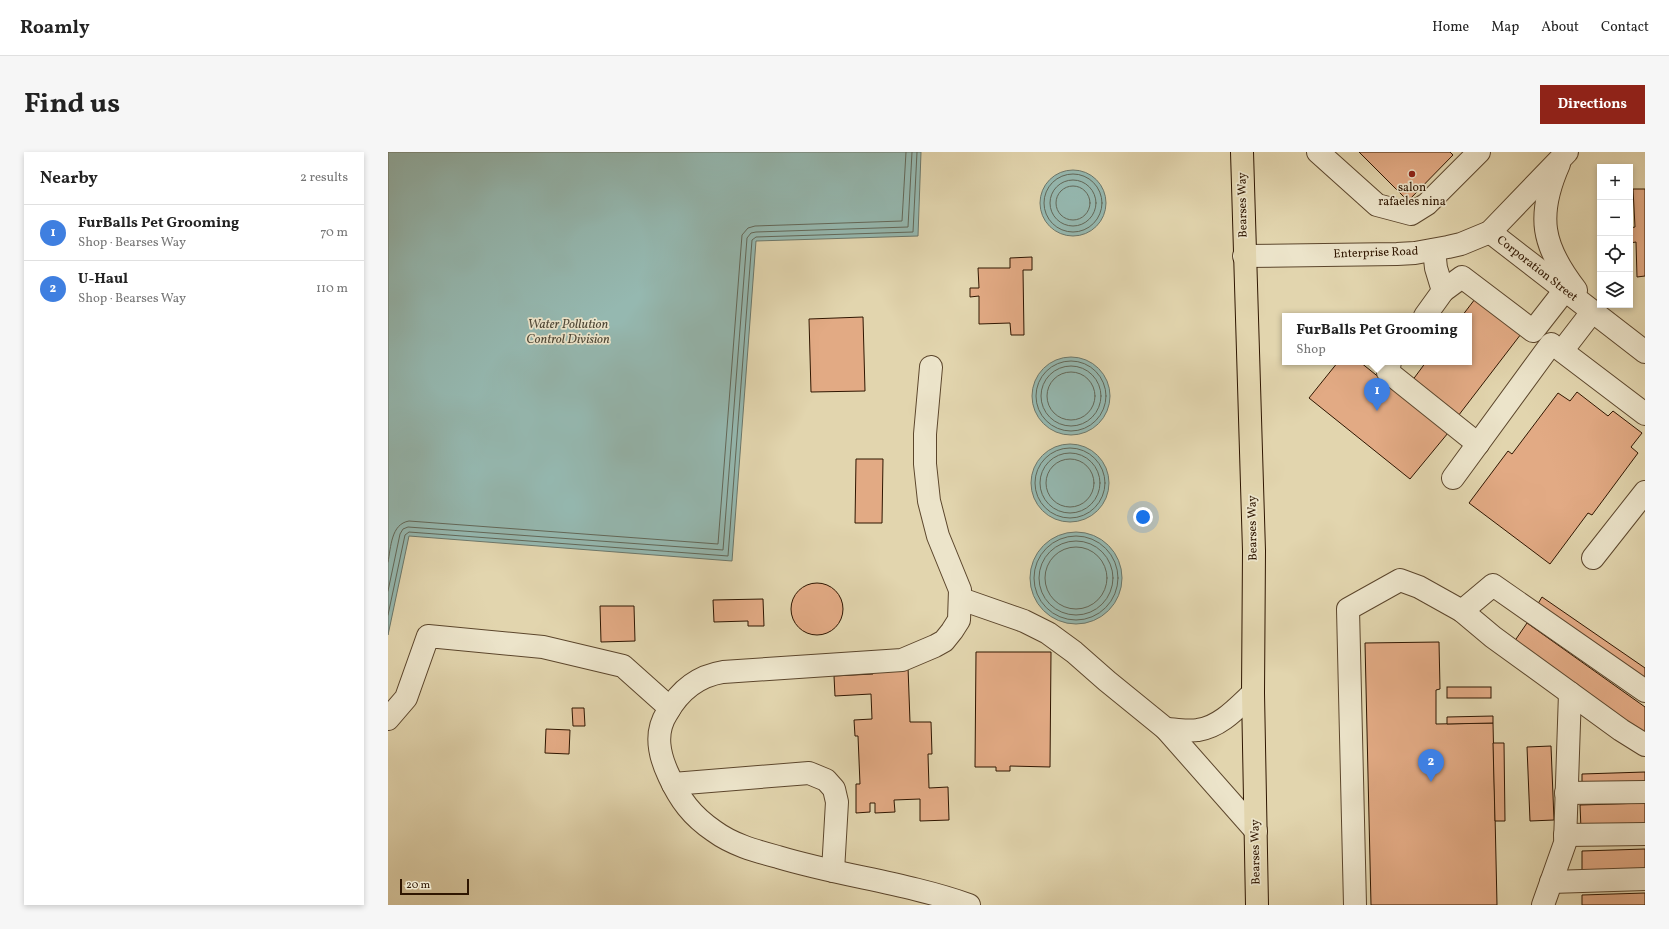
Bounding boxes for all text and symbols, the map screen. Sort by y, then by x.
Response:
text: Roamly [20,15,90,41]
text: Home [1432,18,1469,37]
text: Map [1491,18,1519,37]
text: About [1541,18,1579,37]
text: Contact [1601,18,1649,37]
text: Find us [24,85,120,124]
button: Directions [1540,85,1645,124]
map controls [1597,164,1633,308]
button: + [1597,164,1633,200]
text: Nearby [40,167,98,190]
text: 2 results [300,169,348,187]
marker: salon rafaeles nina [1407,169,1417,179]
street label: Bearses Way [1234,172,1252,238]
place label: salon rafaeles nina [1378,180,1446,210]
button: − [1597,200,1633,236]
text: FurBalls Pet Grooming [78,213,239,234]
text: 1 [50,224,56,242]
text: 70 m [320,224,348,242]
street label: Corporation Street [1493,232,1581,306]
text: Shop · Bearses Way [78,234,186,252]
button: locate [1597,236,1633,272]
street label: Enterprise Road [1333,244,1419,262]
text: U-Haul [78,269,128,290]
button: layers [1597,272,1633,308]
text: 2 [50,280,56,298]
text: 110 m [316,280,348,298]
text: Shop · Bearses Way [78,290,186,308]
popup [1282,313,1472,365]
water label: Water Pollution Control Division [526,316,610,349]
text: FurBalls Pet Grooming [1296,320,1458,341]
text: Shop [1296,341,1326,359]
pin: 1 [1364,378,1390,411]
street label: Bearses Way [1244,495,1262,561]
your location [1133,507,1153,527]
pin: 2 [1418,749,1444,782]
street label: Bearses Way [1247,819,1265,885]
scale bar [400,877,469,896]
text: 20 m [406,878,430,893]

